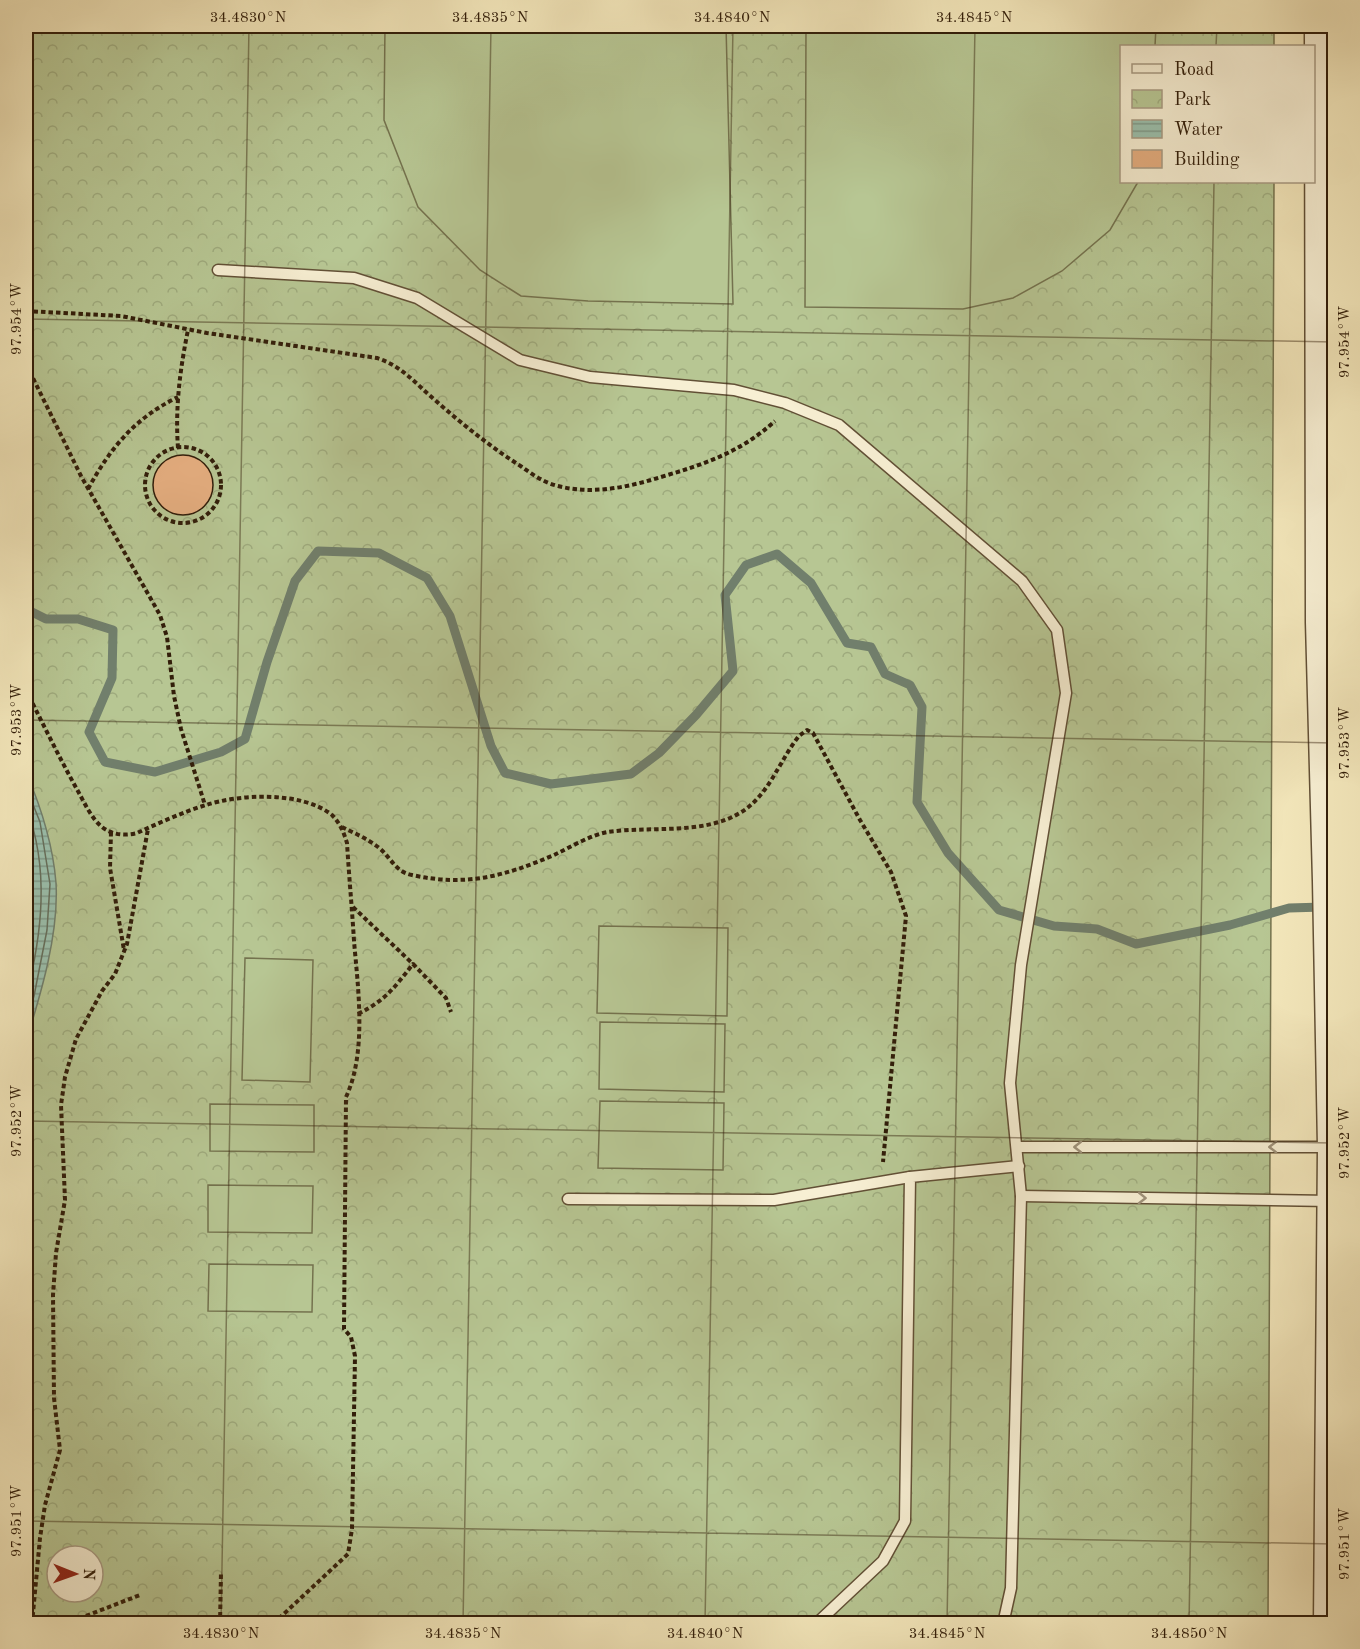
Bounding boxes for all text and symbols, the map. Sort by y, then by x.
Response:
text: 34.4830°N [210,11,287,26]
text: 34.4835°N [452,11,529,26]
text: 34.4840°N [694,11,771,26]
text: 34.4845°N [936,11,1013,26]
legend [1120,45,1315,183]
text: Road [1174,61,1214,79]
text: Park [1174,91,1211,109]
text: Water [1174,121,1223,139]
text: Building [1174,151,1240,169]
text: 97.954°W [10,283,25,355]
text: 97.954°W [1338,306,1353,378]
text: 97.953°W [10,684,25,756]
text: 97.953°W [1338,707,1353,779]
text: 97.952°W [10,1085,25,1157]
text: 97.952°W [1338,1107,1353,1179]
one-way arrow [1074,1141,1083,1153]
one-way arrow [1269,1141,1278,1153]
one-way arrow [1138,1192,1147,1204]
text: 97.951°W [10,1485,25,1557]
text: 97.951°W [1338,1508,1353,1580]
north arrow [45,1544,105,1604]
text: N [80,1568,96,1581]
text: 34.4830°N [183,1627,260,1642]
text: 34.4835°N [425,1627,502,1642]
text: 34.4840°N [667,1627,744,1642]
text: 34.4845°N [909,1627,986,1642]
text: 34.4850°N [1151,1627,1228,1642]

